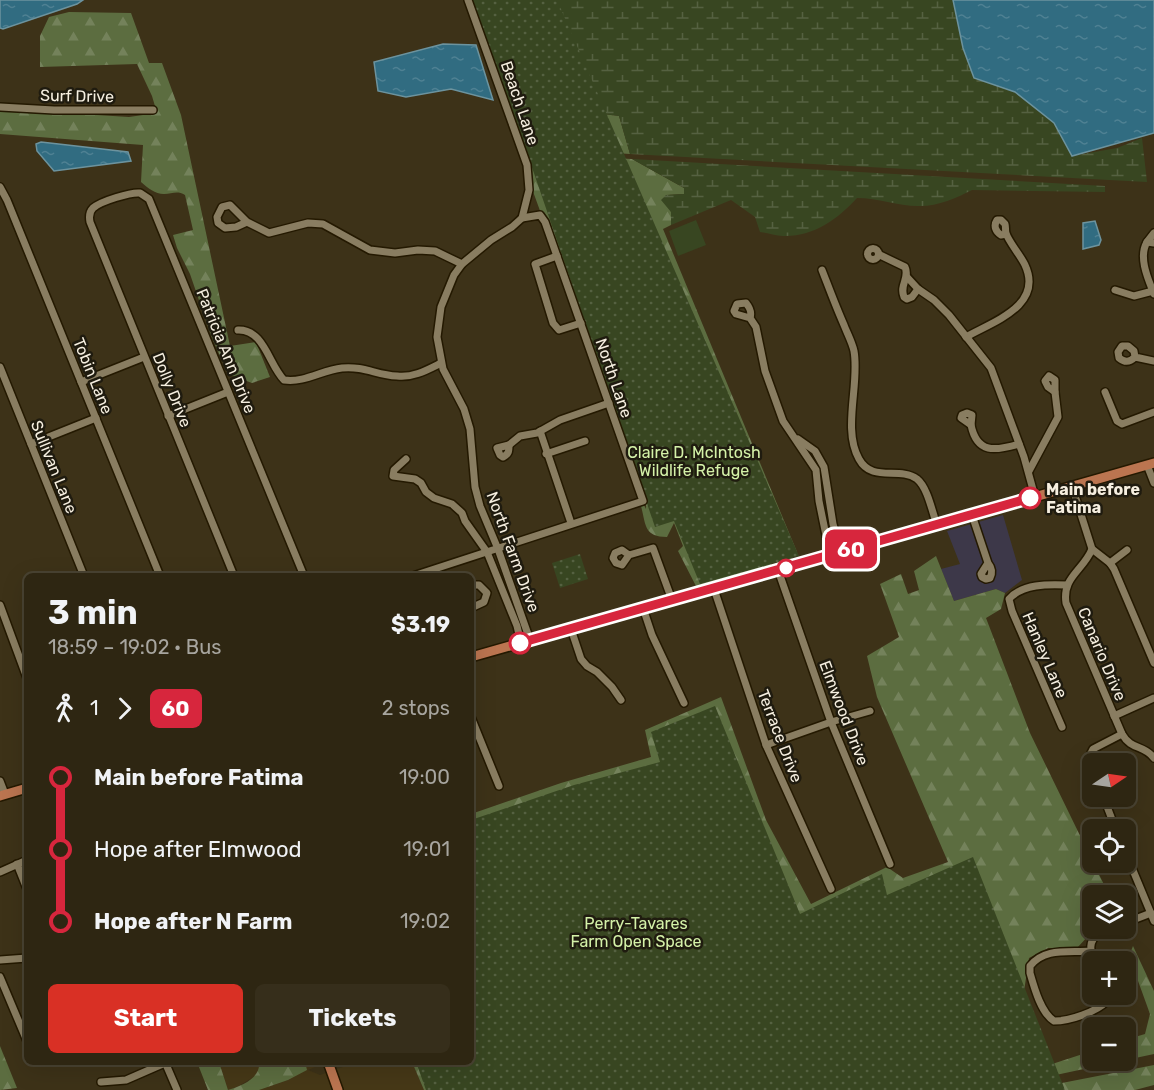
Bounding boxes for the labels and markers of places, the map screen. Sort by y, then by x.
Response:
place label: Main before Fatima [1046,480,1140,517]
marker: Main before Fatima [1019,487,1041,509]
unlabelled marker [777,559,795,577]
unlabelled marker [509,632,531,654]

